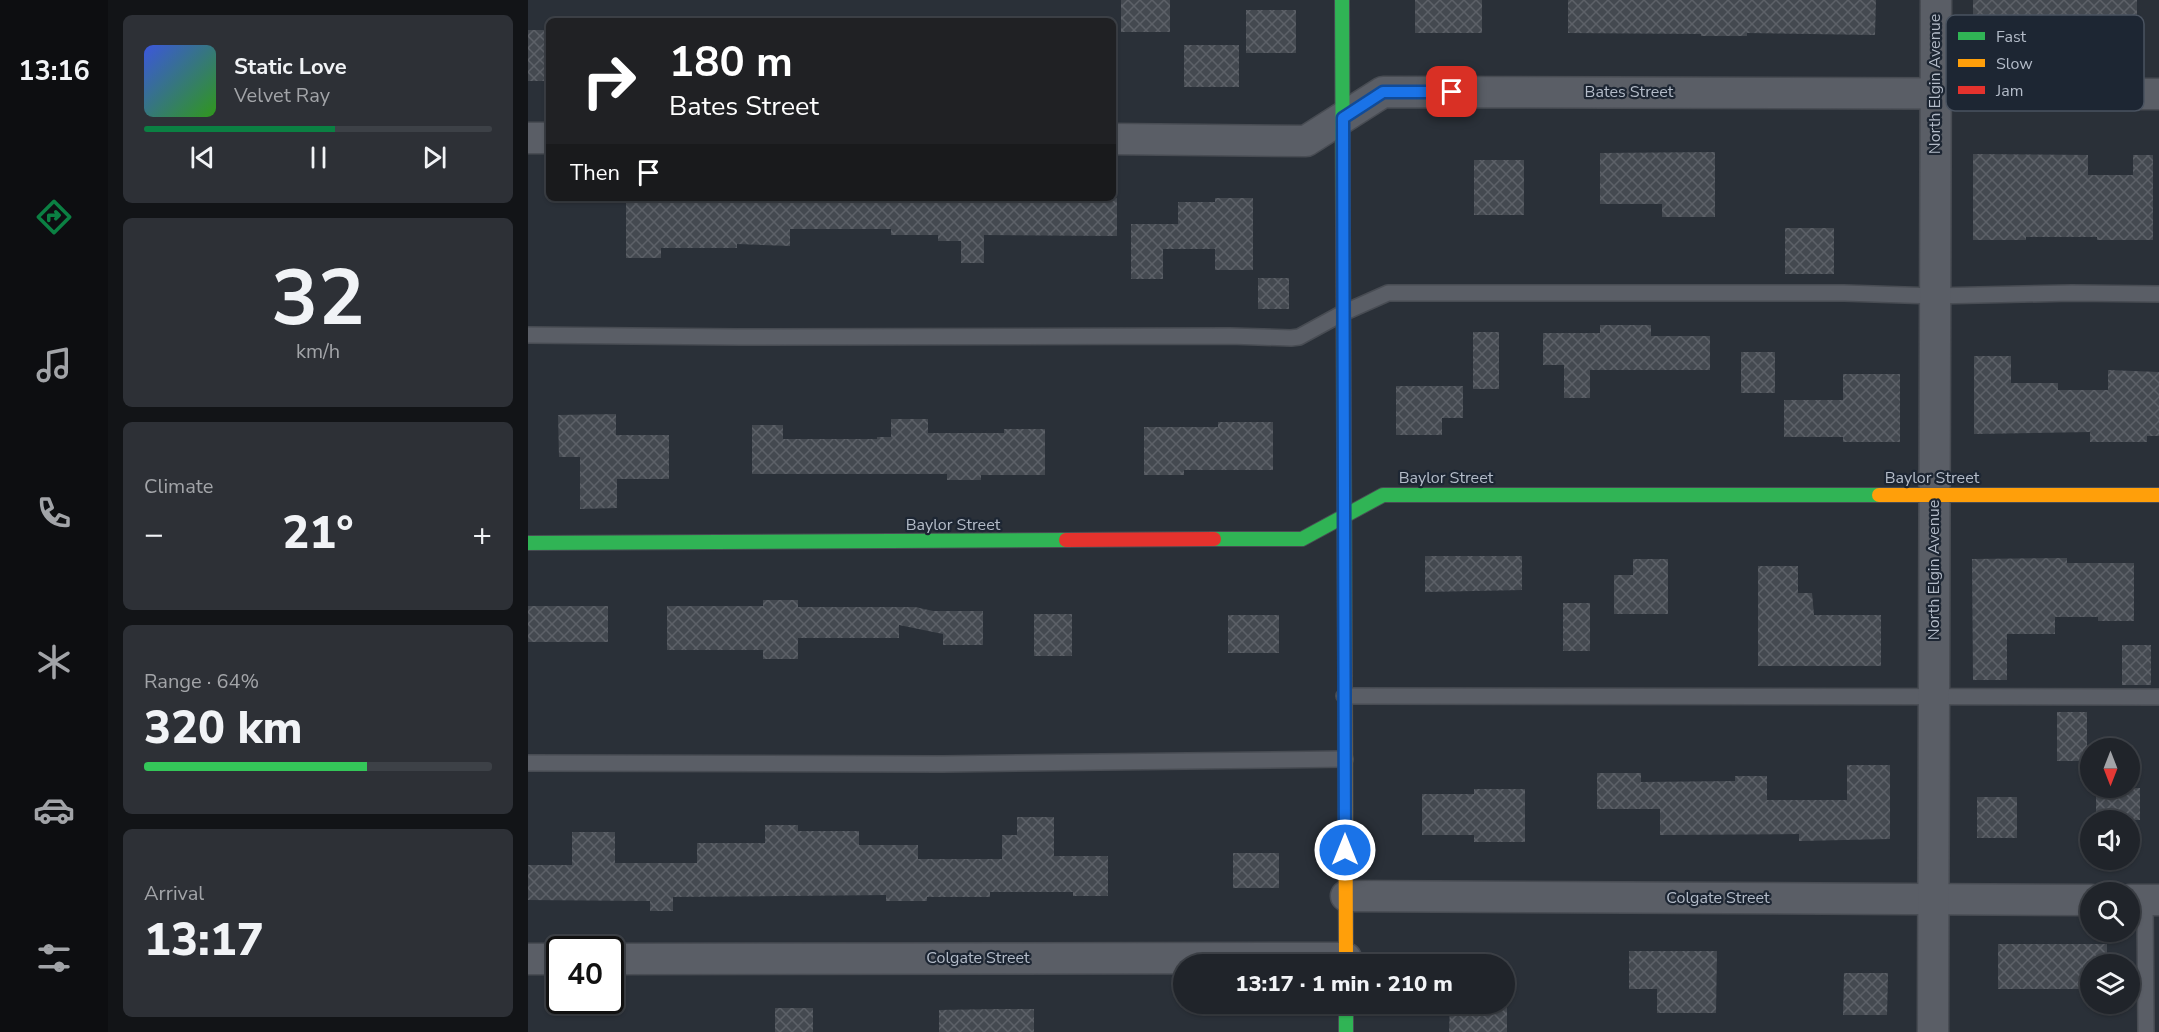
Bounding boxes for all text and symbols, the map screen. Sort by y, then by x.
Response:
street label: North Elgin Avenue [1924,14,1946,154]
legend [1946,15,2144,111]
text: Fast [1996,26,2027,48]
text: 180 m [669,34,793,91]
icon: right [570,42,648,120]
text: Static Love [234,52,347,82]
text: 13:16 [18,53,90,90]
text: Slow [1996,53,2033,75]
pin [1426,66,1477,117]
icon: arrive [1435,75,1468,108]
text: Jam [1995,80,2023,102]
street label: Bates Street [1585,81,1674,103]
text: Velvet Ray [234,82,330,109]
text: Bates Street [669,88,819,125]
icon: previous [186,141,219,174]
icon: pause [302,141,335,174]
icon: next [418,141,451,174]
icon: arrive [632,156,665,189]
text: Then [570,158,620,188]
icon: directions [33,196,75,238]
text: 32 [271,245,365,352]
text: km/h [296,338,340,365]
icon: music [33,344,75,386]
street label: Baylor Street [1399,467,1494,489]
street label: Baylor Street [1885,467,1980,489]
text: Climate [144,473,213,500]
icon: phone [33,492,75,534]
street label: North Elgin Avenue [1923,500,1945,640]
text: 21° [282,503,354,564]
text: − [144,512,164,557]
text: + [472,512,492,557]
street label: Baylor Street [906,514,1001,536]
icon: climate [33,641,75,683]
text: Range · 64% [144,668,259,695]
text: 320 km [144,698,303,759]
north arrow [2080,738,2140,798]
map controls [2080,738,2140,1014]
icon: car [33,789,75,831]
button: sound [2080,810,2140,870]
position arrow [1313,818,1377,882]
text: Arrival [144,880,204,907]
button: search [2080,882,2140,942]
street label: Colgate Street [1666,887,1770,909]
text: 13:17 [144,910,264,971]
speed limit sign: 40 [546,936,624,1014]
icon: filters [33,937,75,979]
street label: Colgate Street [926,947,1030,969]
button: layers [2080,954,2140,1014]
text: 13:17 · 1 min · 210 m [1235,969,1453,999]

